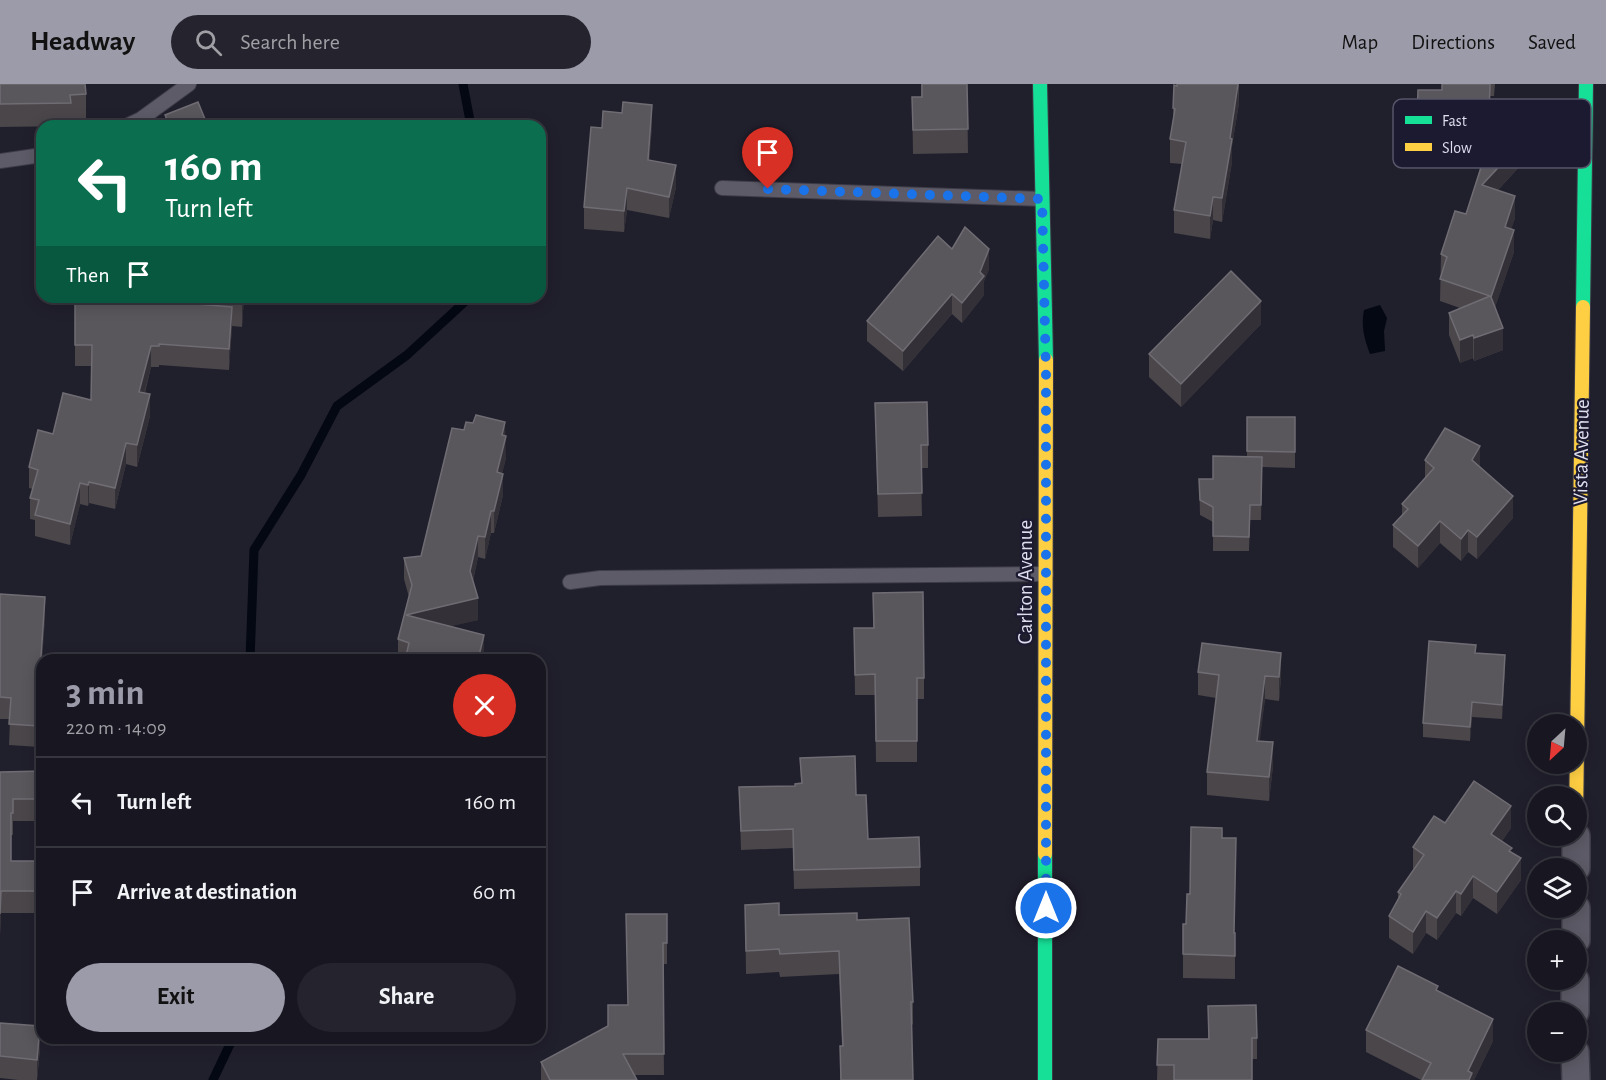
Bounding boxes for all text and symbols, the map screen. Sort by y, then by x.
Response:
search box [171,15,591,69]
icon: search [192,26,225,59]
text: Headway [30,28,135,56]
text: Search here [240,31,340,53]
text: Map [1342,32,1378,53]
text: Directions [1411,32,1495,53]
text: Saved [1528,32,1576,53]
legend [1393,99,1591,168]
text: Fast [1442,113,1467,129]
pin [742,127,793,189]
icon: arrive [751,136,784,169]
text: Slow [1442,140,1472,156]
icon: left [66,144,144,222]
text: 160 m [165,146,263,188]
text: Turn left [165,195,253,222]
icon: arrive [122,258,155,291]
text: Then [66,264,110,286]
street label: Vista Avenue [1570,399,1593,505]
street label: Carlton Avenue [1015,520,1036,644]
button: close [453,674,516,737]
text: 3 min [66,675,144,711]
north arrow [1527,714,1587,774]
map controls [1527,714,1587,1062]
text: 220 m · 14:09 [66,718,166,738]
icon: left [66,786,99,819]
button: search [1527,786,1587,846]
text: Turn left [117,791,191,813]
text: 160 m [465,791,516,813]
button: layers [1527,858,1587,918]
icon: arrive [66,876,99,909]
position arrow [1014,876,1078,940]
text: Arrive at destination [117,881,297,903]
text: 60 m [473,881,516,903]
button: + [1527,930,1587,990]
button: Exit [66,963,285,1032]
button: Share [297,963,516,1032]
button: − [1527,1002,1587,1062]

